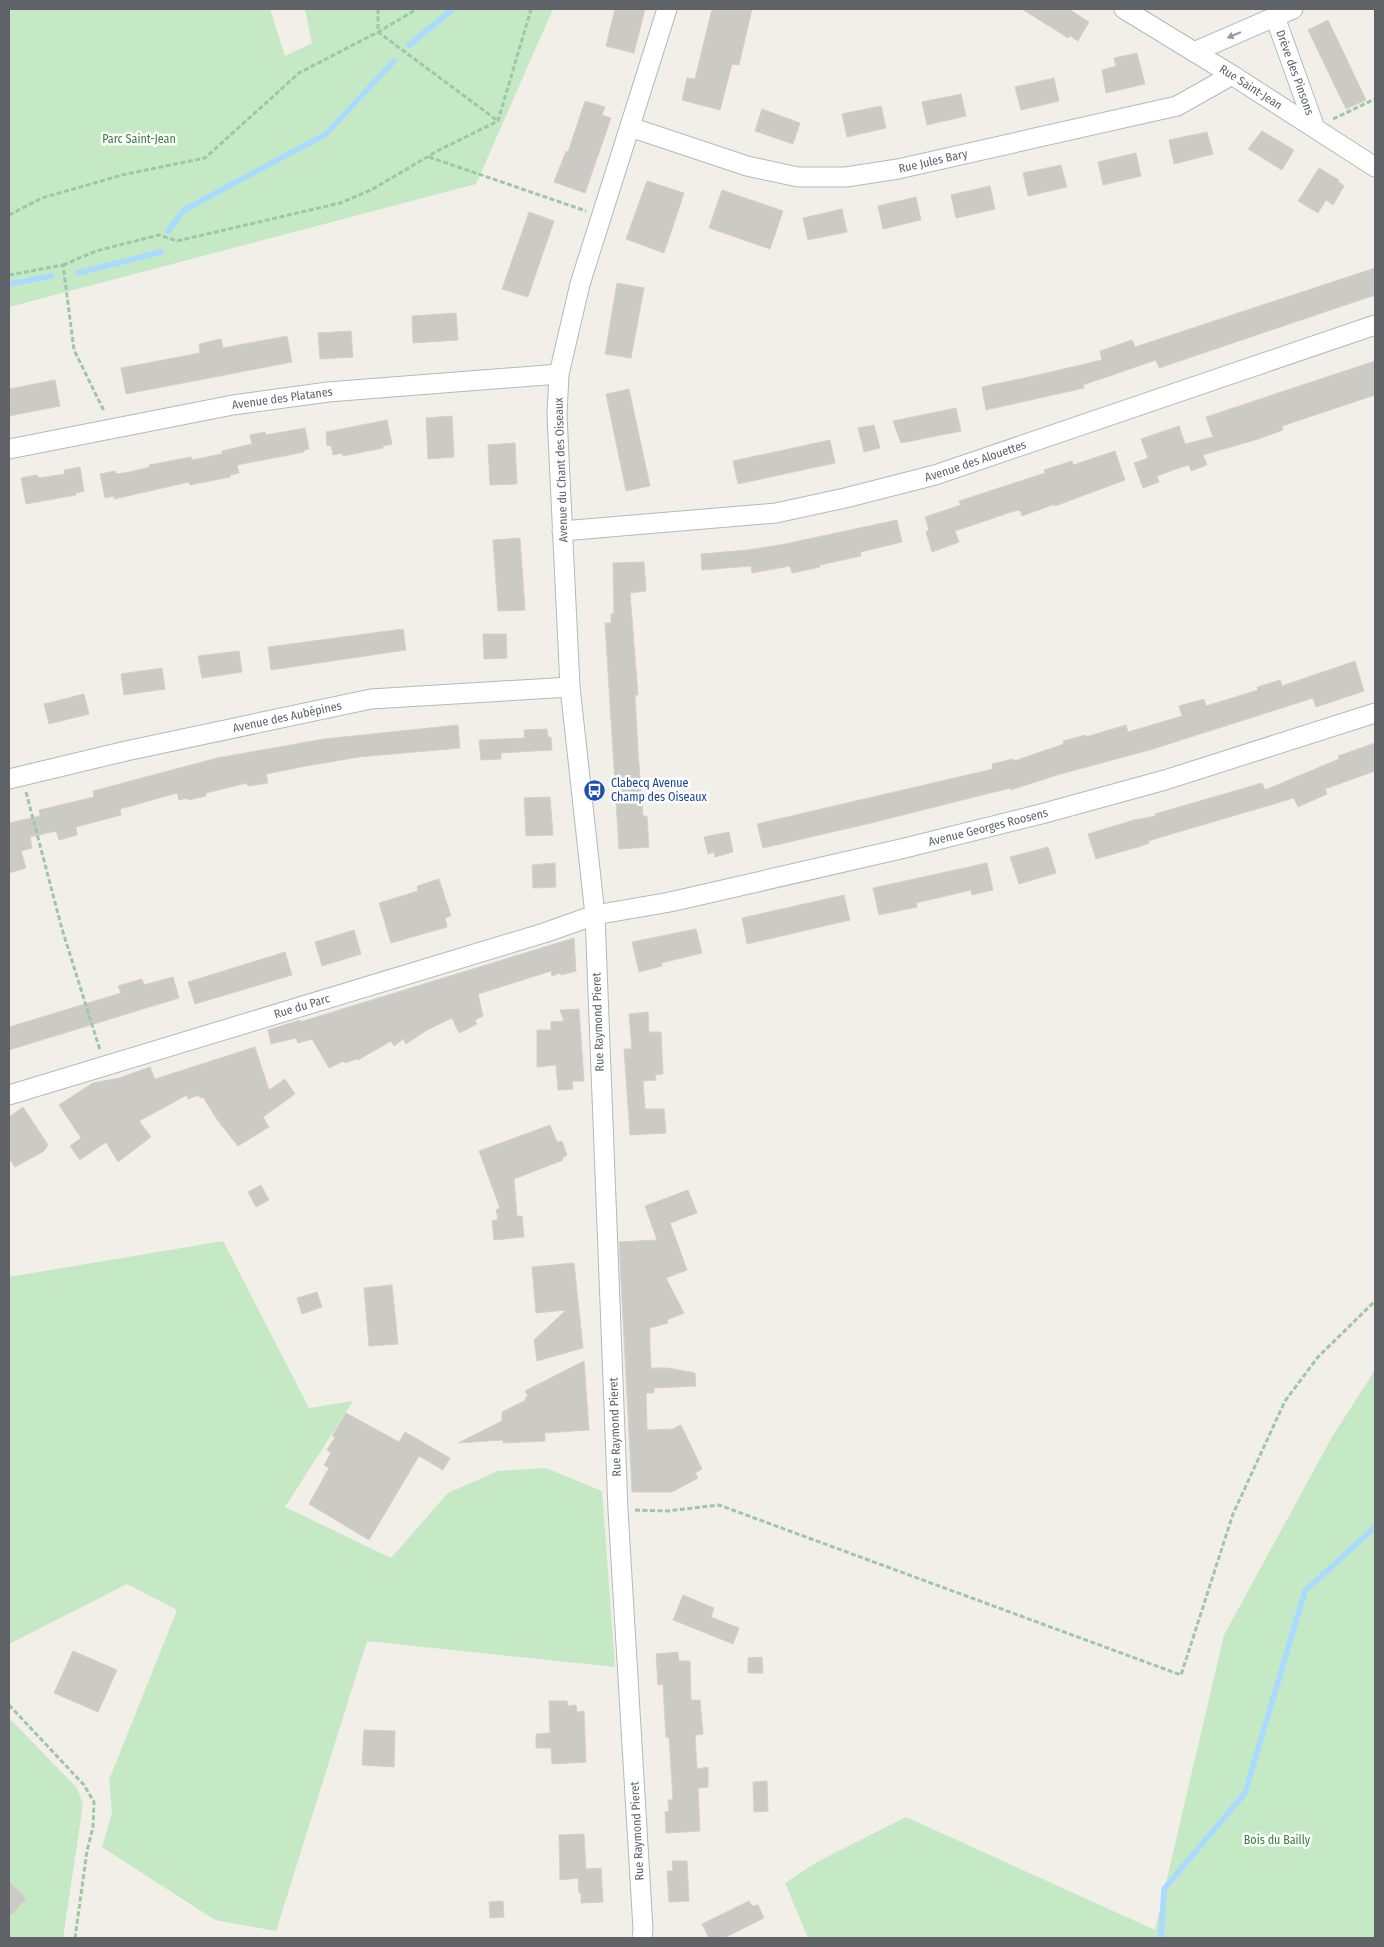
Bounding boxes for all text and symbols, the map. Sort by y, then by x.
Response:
street label: Drève des Pinsons [1273,28,1317,117]
one-way arrow [1227,31,1241,39]
street label: Rue Saint-Jean [1217,62,1285,112]
park label: Parc Saint-Jean [102,132,176,146]
street label: Rue Jules Bary [897,146,969,176]
street label: Avenue des Platanes [231,385,333,412]
street label: Avenue du Chant des Oiseaux [551,397,571,543]
street label: Avenue des Alouettes [923,437,1028,484]
street label: Avenue des Aubépines [231,698,343,735]
place label: Clabecq Avenue Champ des Oiseaux [611,776,708,804]
bus stop icon: Clabecq Avenue Champ des Oiseaux [583,778,607,802]
street label: Avenue Georges Roosens [927,805,1050,849]
street label: Rue Raymond Pieret [589,972,607,1072]
street label: Rue du Parc [272,991,332,1021]
street label: Rue Raymond Pieret [606,1377,624,1477]
street label: Rue Raymond Pieret [627,1781,647,1881]
park label: Bois du Bailly [1244,1833,1311,1847]

